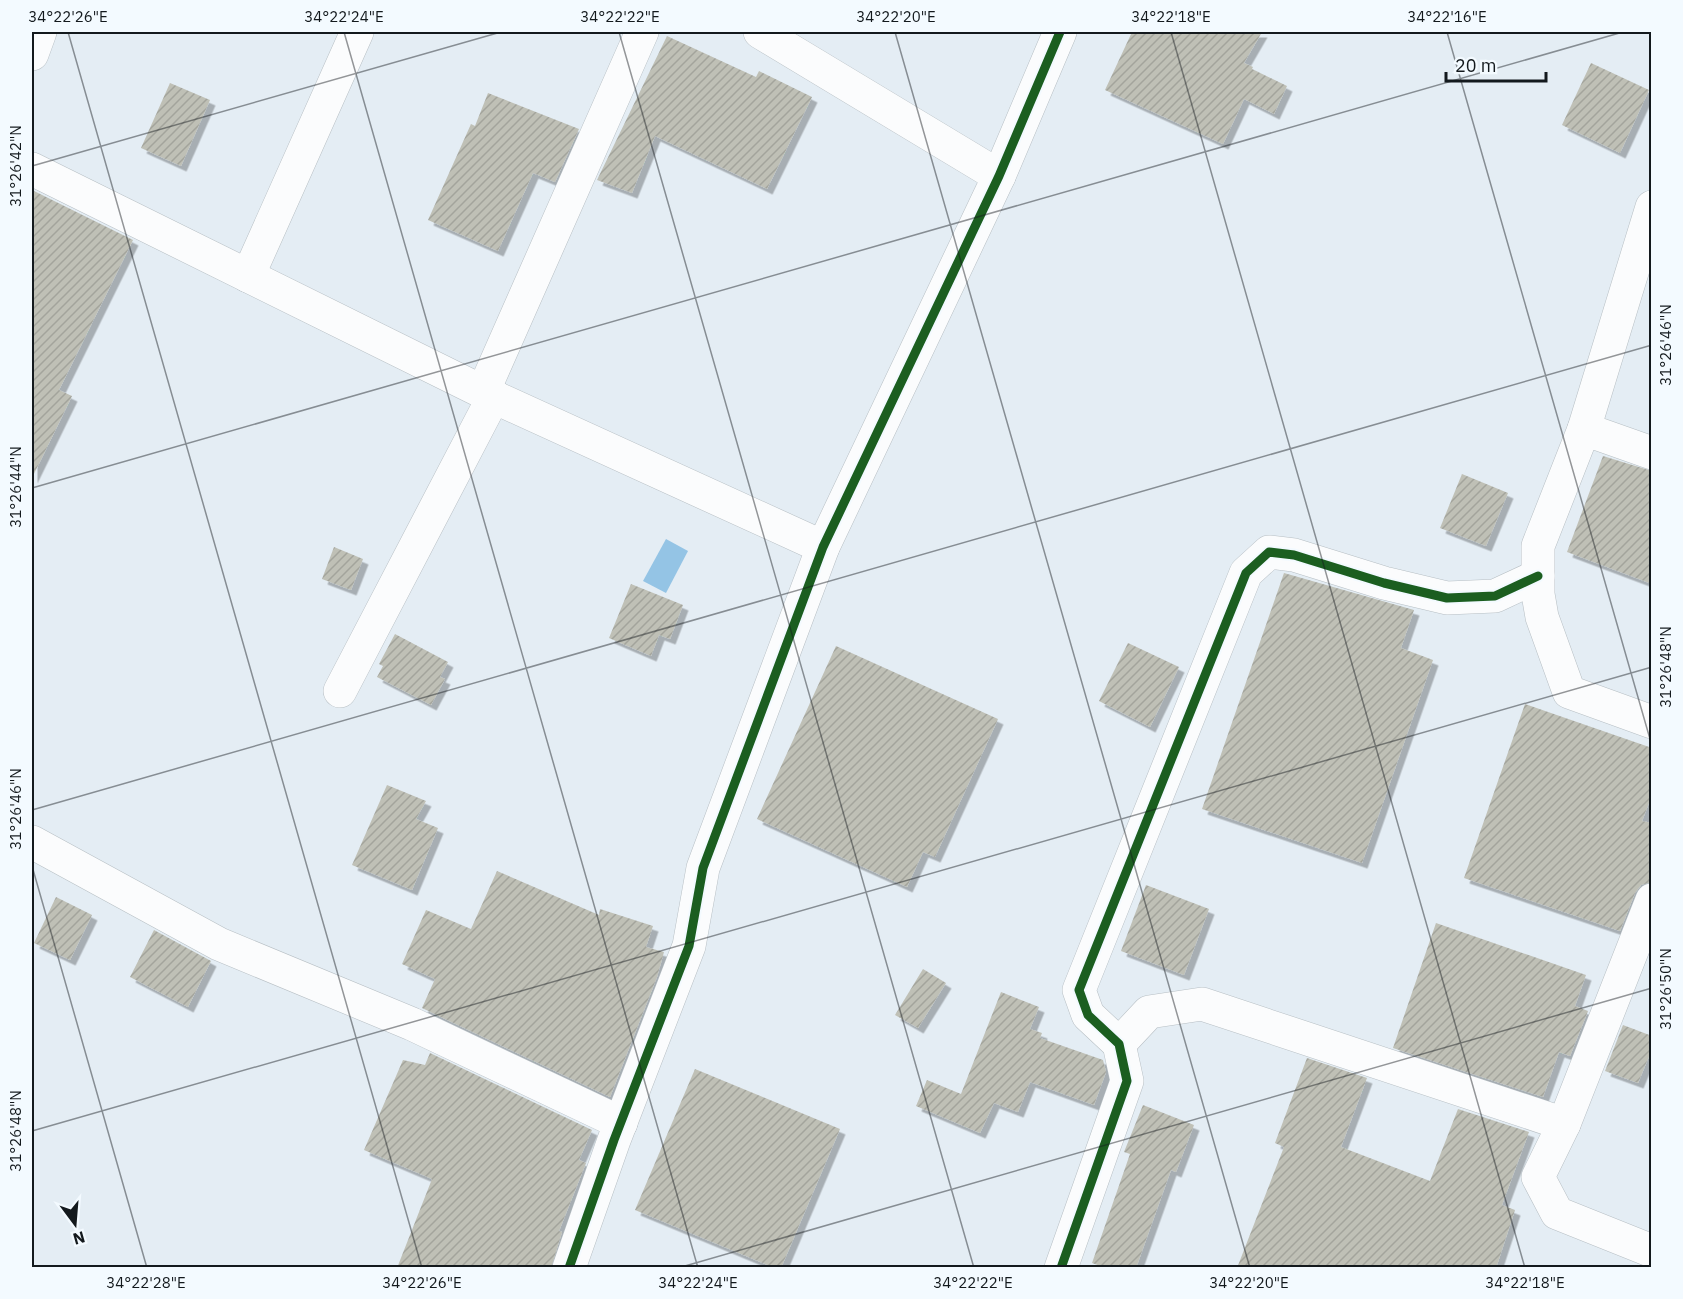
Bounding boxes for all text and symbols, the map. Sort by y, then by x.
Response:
text: 34°22'26"E [28,7,108,26]
text: 34°22'24"E [304,7,384,26]
text: 34°22'22"E [580,7,660,26]
text: 34°22'20"E [856,7,936,26]
text: 34°22'18"E [1131,7,1211,26]
text: 34°22'16"E [1407,7,1487,26]
scale bar [1446,45,1546,83]
text: 20 m [1455,54,1497,77]
text: 31°26'42"N [6,125,25,207]
text: 31°26'46"N [1656,304,1675,386]
text: 31°26'44"N [6,446,25,528]
text: 31°26'48"N [1656,626,1675,708]
text: 31°26'46"N [6,768,25,850]
text: 31°26'50"N [1656,948,1675,1030]
text: 31°26'48"N [6,1090,25,1172]
north arrow [45,1194,105,1254]
text: N [71,1227,87,1250]
text: 34°22'28"E [106,1273,186,1292]
text: 34°22'26"E [382,1273,462,1292]
text: 34°22'24"E [658,1273,738,1292]
text: 34°22'22"E [933,1273,1013,1292]
text: 34°22'20"E [1209,1273,1289,1292]
text: 34°22'18"E [1485,1273,1565,1292]

